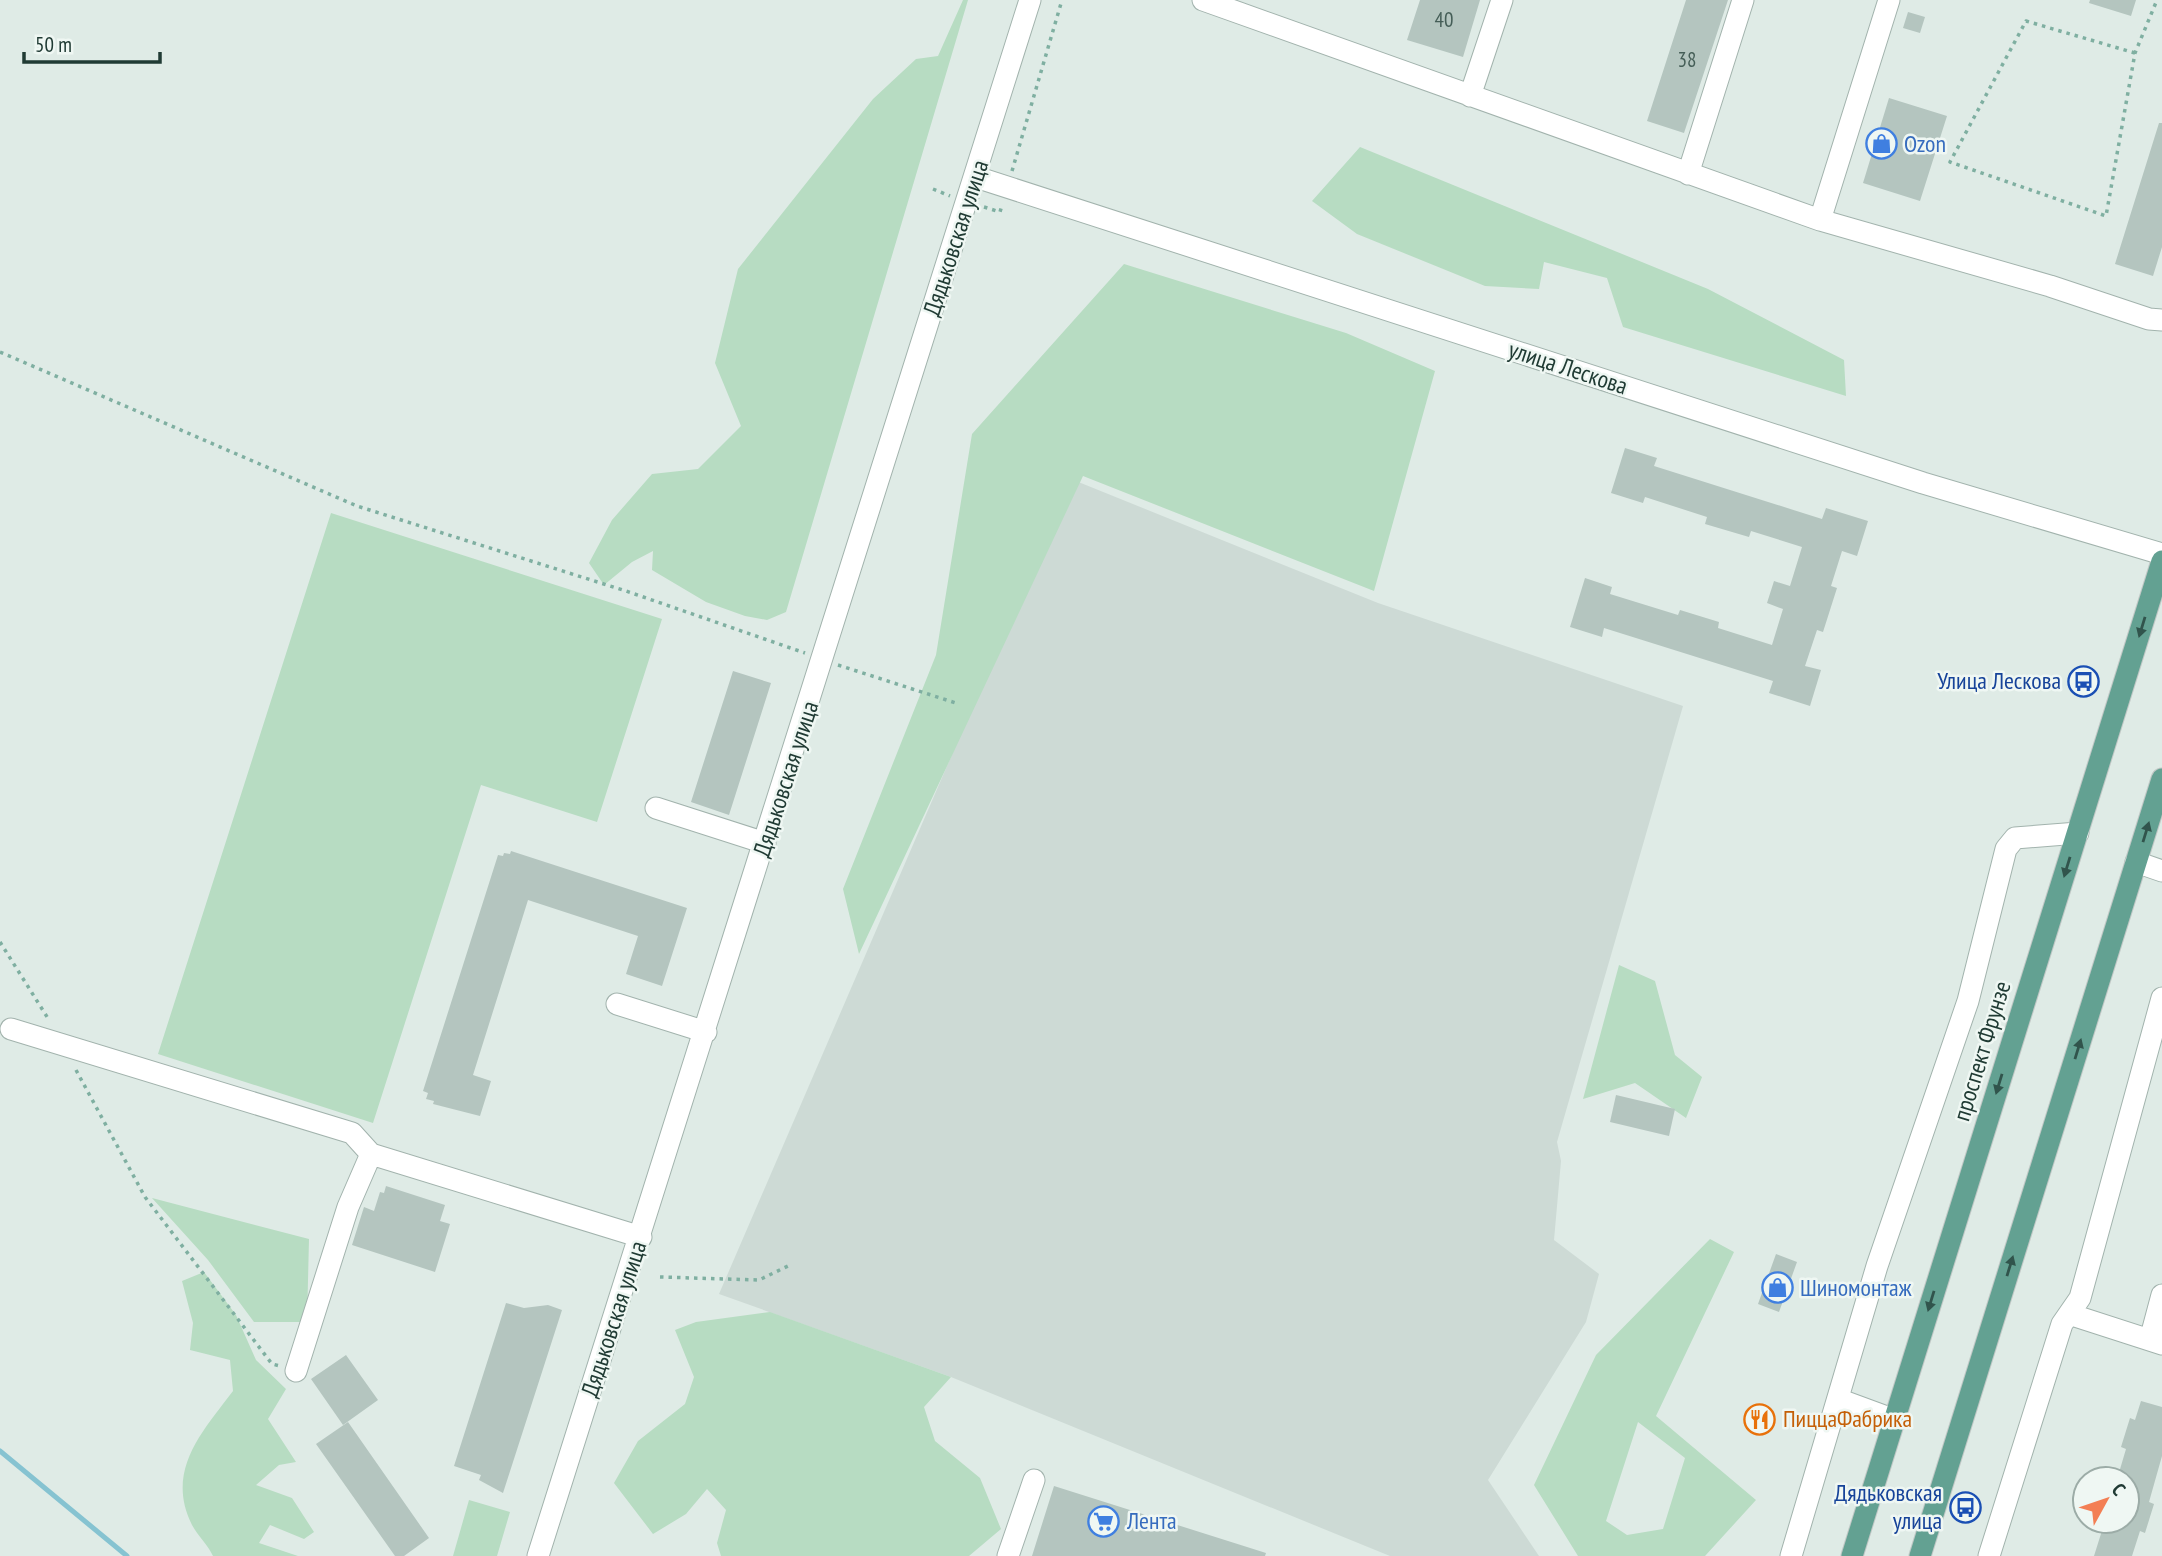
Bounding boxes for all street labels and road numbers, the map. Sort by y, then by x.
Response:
street label: Дядьковская улица [916,156,995,320]
street label: улица Лескова [1505,334,1632,401]
street label: Дядьковская улица [746,697,825,861]
street label: проспект Фрунзе [1946,977,2017,1124]
street label: Дядьковская улица [574,1237,653,1401]

